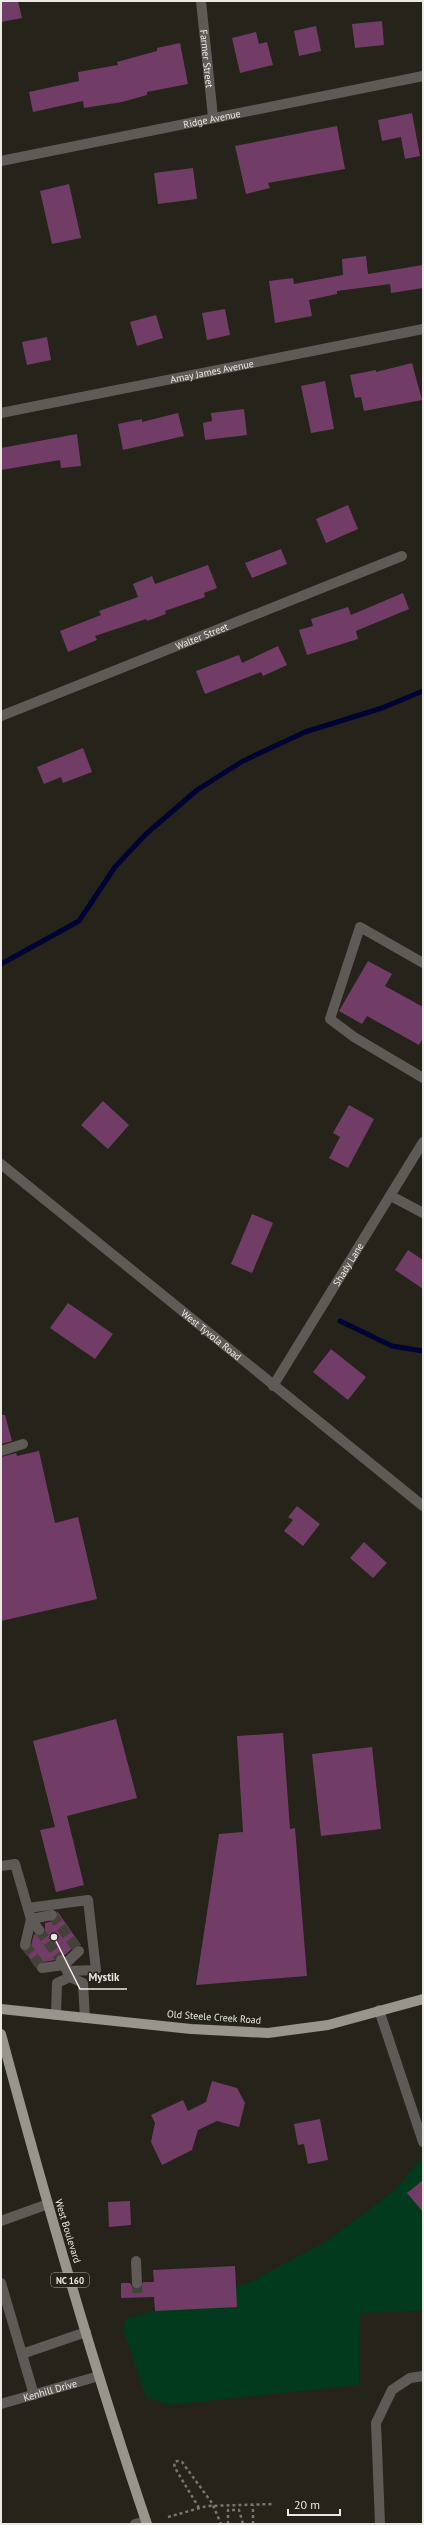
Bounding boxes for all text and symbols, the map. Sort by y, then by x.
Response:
street label: Farmer Street [197,29,217,89]
street label: Ridge Avenue [182,106,242,131]
street label: Amay James Avenue [169,356,255,386]
street label: Walter Street [173,619,231,652]
street label: Shady Lane [330,1240,366,1288]
street label: West Tyvola Road [179,1306,244,1363]
callout: Mystik [80,1966,127,1989]
text: Mystik [89,1970,120,1984]
street label: Old Steele Creek Road [166,2007,262,2027]
street label: West Boulevard [52,2197,84,2265]
road number: NC 160 [51,2273,89,2287]
street label: Kenhill Drive [22,2376,78,2404]
scale bar [288,2491,340,2517]
text: 20 m [294,2497,320,2512]

